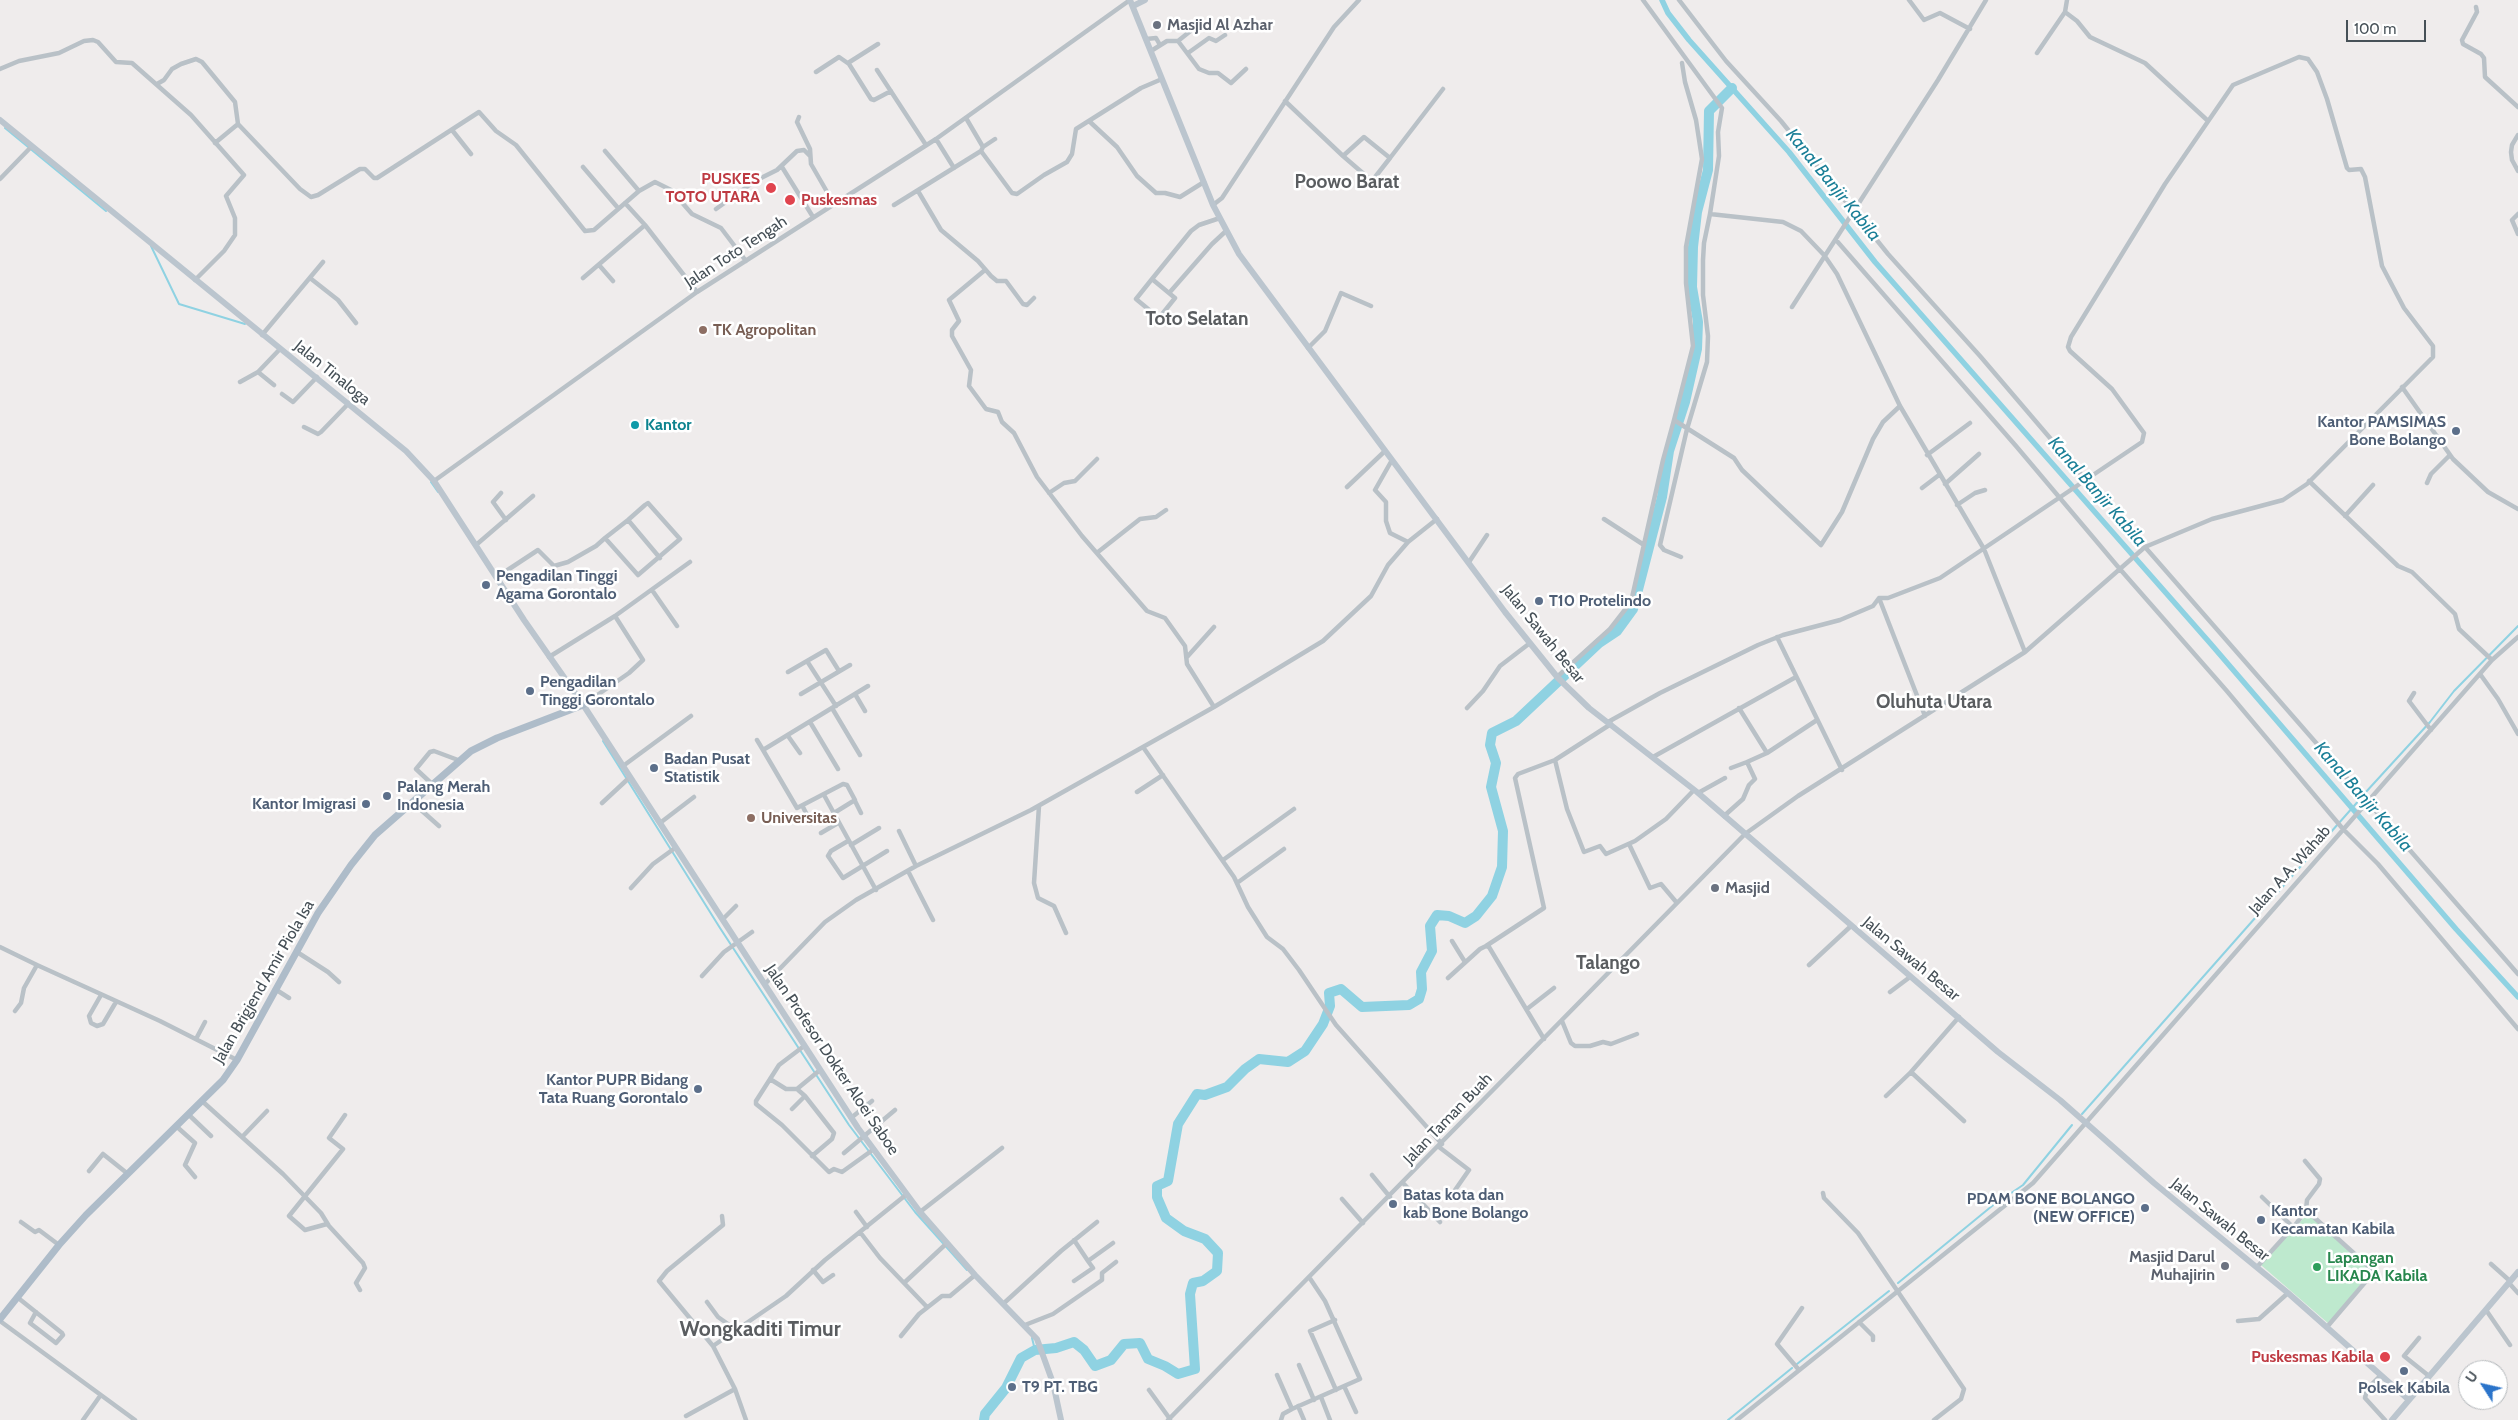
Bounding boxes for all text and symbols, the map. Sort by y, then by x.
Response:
scale bar [2348,10,2428,42]
place label: Masjid Al Azhar [1167,15,1273,35]
marker: Masjid Al Azhar [1151,19,1163,31]
text: 100 m [2354,20,2396,38]
water label: Kanal Banjir Kabila [1781,124,1885,246]
place label: PUSKES TOTO UTARA [665,169,760,207]
district label: Poowo Barat [1295,171,1399,193]
marker: PUSKES TOTO UTARA [764,181,778,195]
place label: Puskesmas [801,190,877,210]
marker: Puskesmas [783,193,797,207]
street label: Jalan Toto Tengah [681,212,791,292]
district label: Toto Selatan [1145,308,1249,330]
place label: TK Agropolitan [713,320,816,340]
marker: TK Agropolitan [697,324,709,336]
street label: Jalan Tinaloga [290,337,374,409]
place label: Kantor PAMSIMAS Bone Bolango [2317,412,2446,450]
place label: Kantor [645,415,692,435]
marker: Kantor [629,419,641,431]
marker: Kantor PAMSIMAS Bone Bolango [2450,425,2462,437]
water label: Kanal Banjir Kabila [2043,433,2151,551]
place label: Pengadilan Tinggi Agama Gorontalo [496,566,618,604]
marker: Pengadilan Tinggi Agama Gorontalo [480,579,492,591]
street label: Jalan Sawah Besar [1497,581,1589,687]
place label: T10 Protelindo [1549,591,1651,611]
marker: T10 Protelindo [1533,595,1545,607]
place label: Pengadilan Tinggi Gorontalo [540,672,655,710]
marker: Pengadilan Tinggi Gorontalo [524,685,536,697]
district label: Oluhuta Utara [1876,691,1992,713]
water label: Kanal Banjir Kabila [2309,738,2417,856]
place label: Badan Pusat Statistik [664,749,750,787]
marker: Badan Pusat Statistik [648,762,660,774]
place label: Palang Merah Indonesia [397,777,490,815]
marker: Palang Merah Indonesia [381,790,393,802]
place label: Kantor Imigrasi [252,794,356,814]
marker: Kantor Imigrasi [360,798,372,810]
place label: Universitas [761,808,837,828]
marker: Universitas [745,812,757,824]
street label: Jalan A.A. Wahab [2245,822,2335,918]
place label: Masjid [1725,878,1770,898]
marker: Masjid [1709,882,1721,894]
street label: Jalan Brigjend Amir Piola Isa [209,897,319,1067]
street label: Jalan Sawah Besar [1858,913,1964,1005]
district label: Talango [1576,952,1640,974]
street label: Jalan Profesor Dokter Aloei Saboe [761,961,903,1159]
street label: Jalan Taman Buah [1400,1069,1496,1169]
place label: Kantor PUPR Bidang Tata Ruang Gorontalo [539,1070,688,1108]
marker: Kantor PUPR Bidang Tata Ruang Gorontalo [692,1083,704,1095]
street label: Jalan Sawah Besar [2167,1174,2273,1266]
place label: Batas kota dan kab Bone Bolango [1403,1185,1528,1223]
place label: PDAM BONE BOLANGO (NEW OFFICE) [1967,1189,2135,1227]
marker: Batas kota dan kab Bone Bolango [1387,1198,1399,1210]
place label: Kantor Kecamatan Kabila [2271,1201,2395,1239]
marker: PDAM BONE BOLANGO (NEW OFFICE) [2139,1202,2151,1214]
marker: Kantor Kecamatan Kabila [2255,1214,2267,1226]
place label: Masjid Darul Muhajirin [2129,1247,2215,1285]
place label: Lapangan LIKADA Kabila [2327,1248,2428,1286]
marker: Masjid Darul Muhajirin [2219,1260,2231,1272]
marker: Lapangan LIKADA Kabila [2311,1261,2323,1273]
district label: Wongkaditi Timur [679,1317,841,1343]
place label: Puskesmas Kabila [2251,1347,2374,1367]
marker: Puskesmas Kabila [2378,1350,2392,1364]
north arrow [2458,1360,2508,1410]
marker: Polsek Kabila [2398,1365,2410,1377]
text: U [2461,1368,2482,1386]
place label: T9 PT. TBG [1022,1377,1098,1397]
place label: Polsek Kabila [2358,1378,2450,1398]
marker: T9 PT. TBG [1006,1381,1018,1393]

